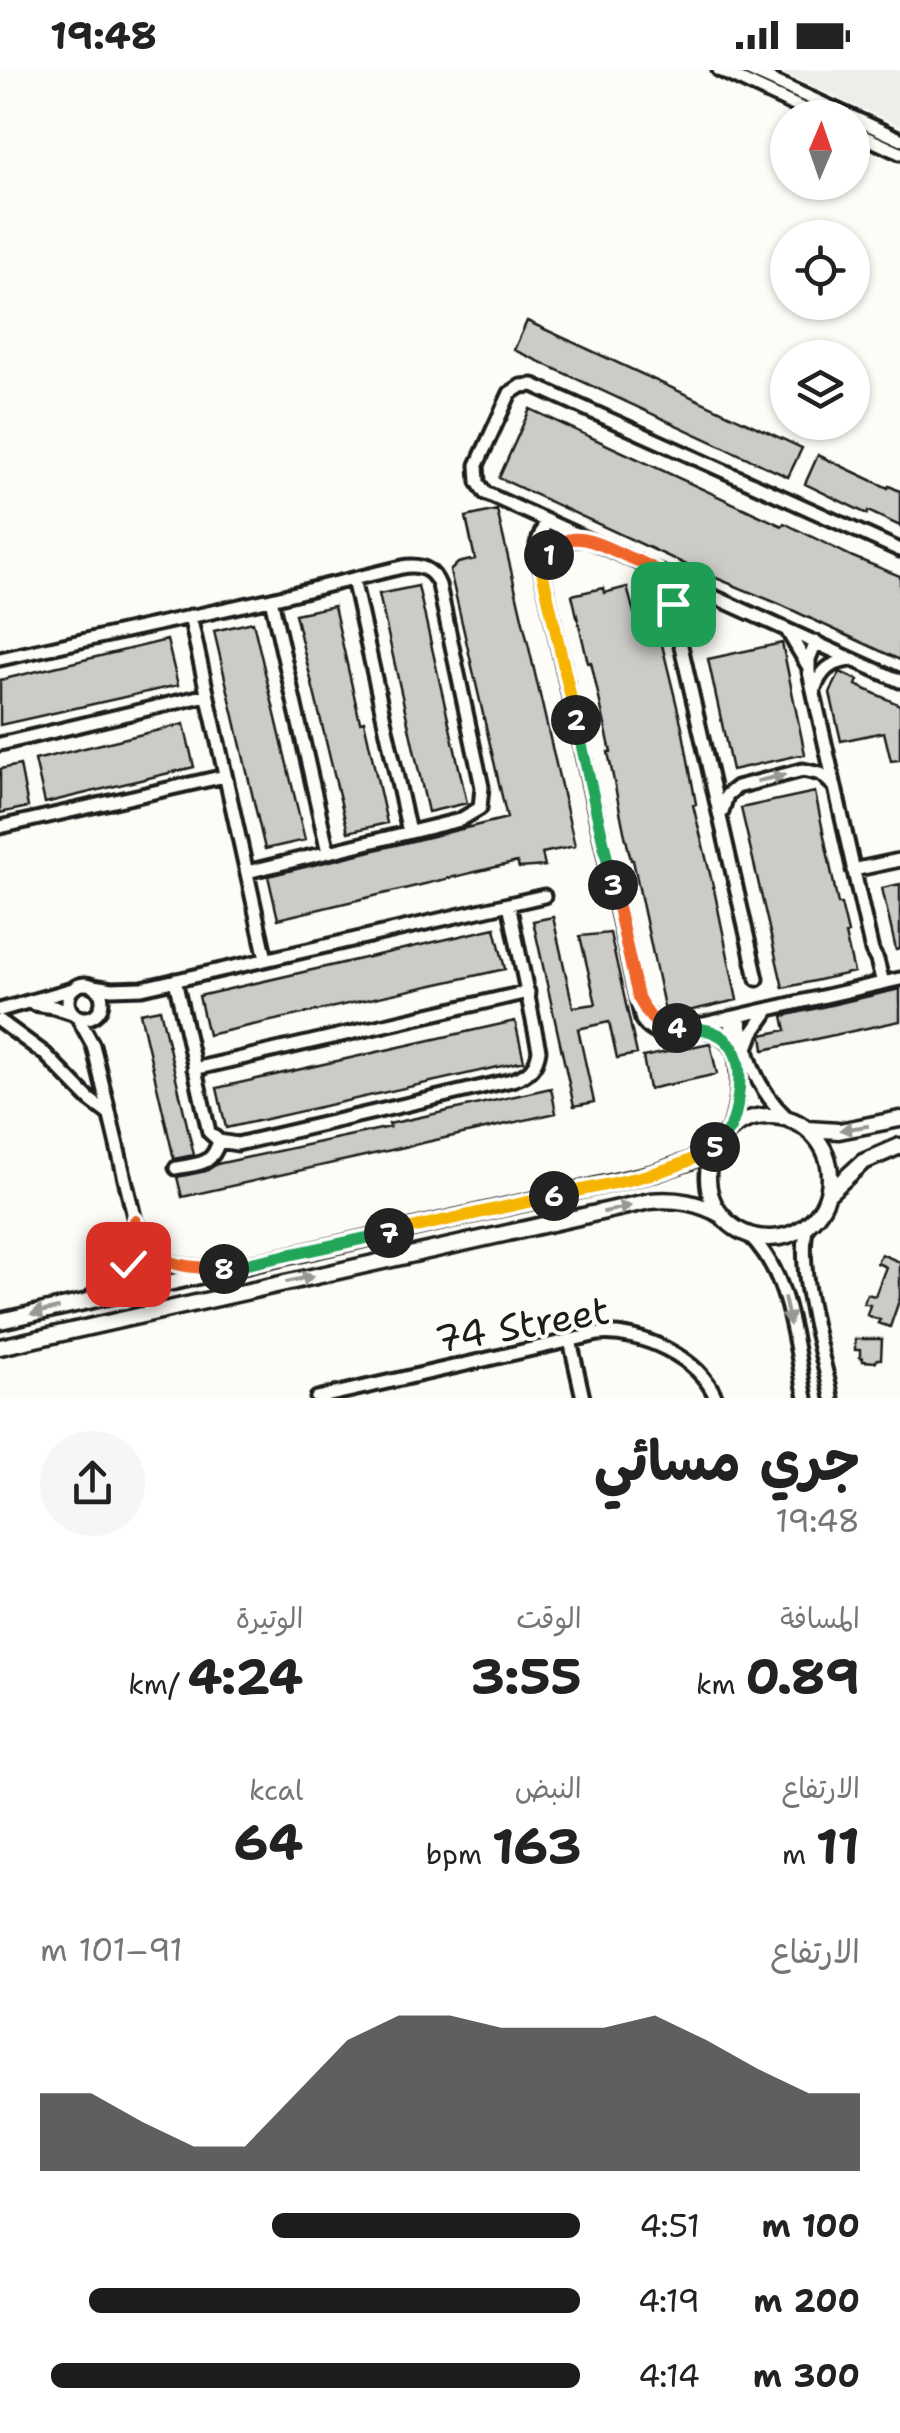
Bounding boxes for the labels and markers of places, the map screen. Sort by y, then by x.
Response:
pin: 1 [524,530,574,580]
pin [631,562,716,647]
pin: 2 [551,695,601,745]
pin: 3 [588,860,638,910]
pin: 4 [652,1003,702,1053]
pin: 5 [690,1122,740,1172]
pin: 6 [529,1171,579,1221]
pin: 7 [364,1208,414,1258]
pin [86,1222,171,1307]
pin: 8 [199,1244,249,1294]

